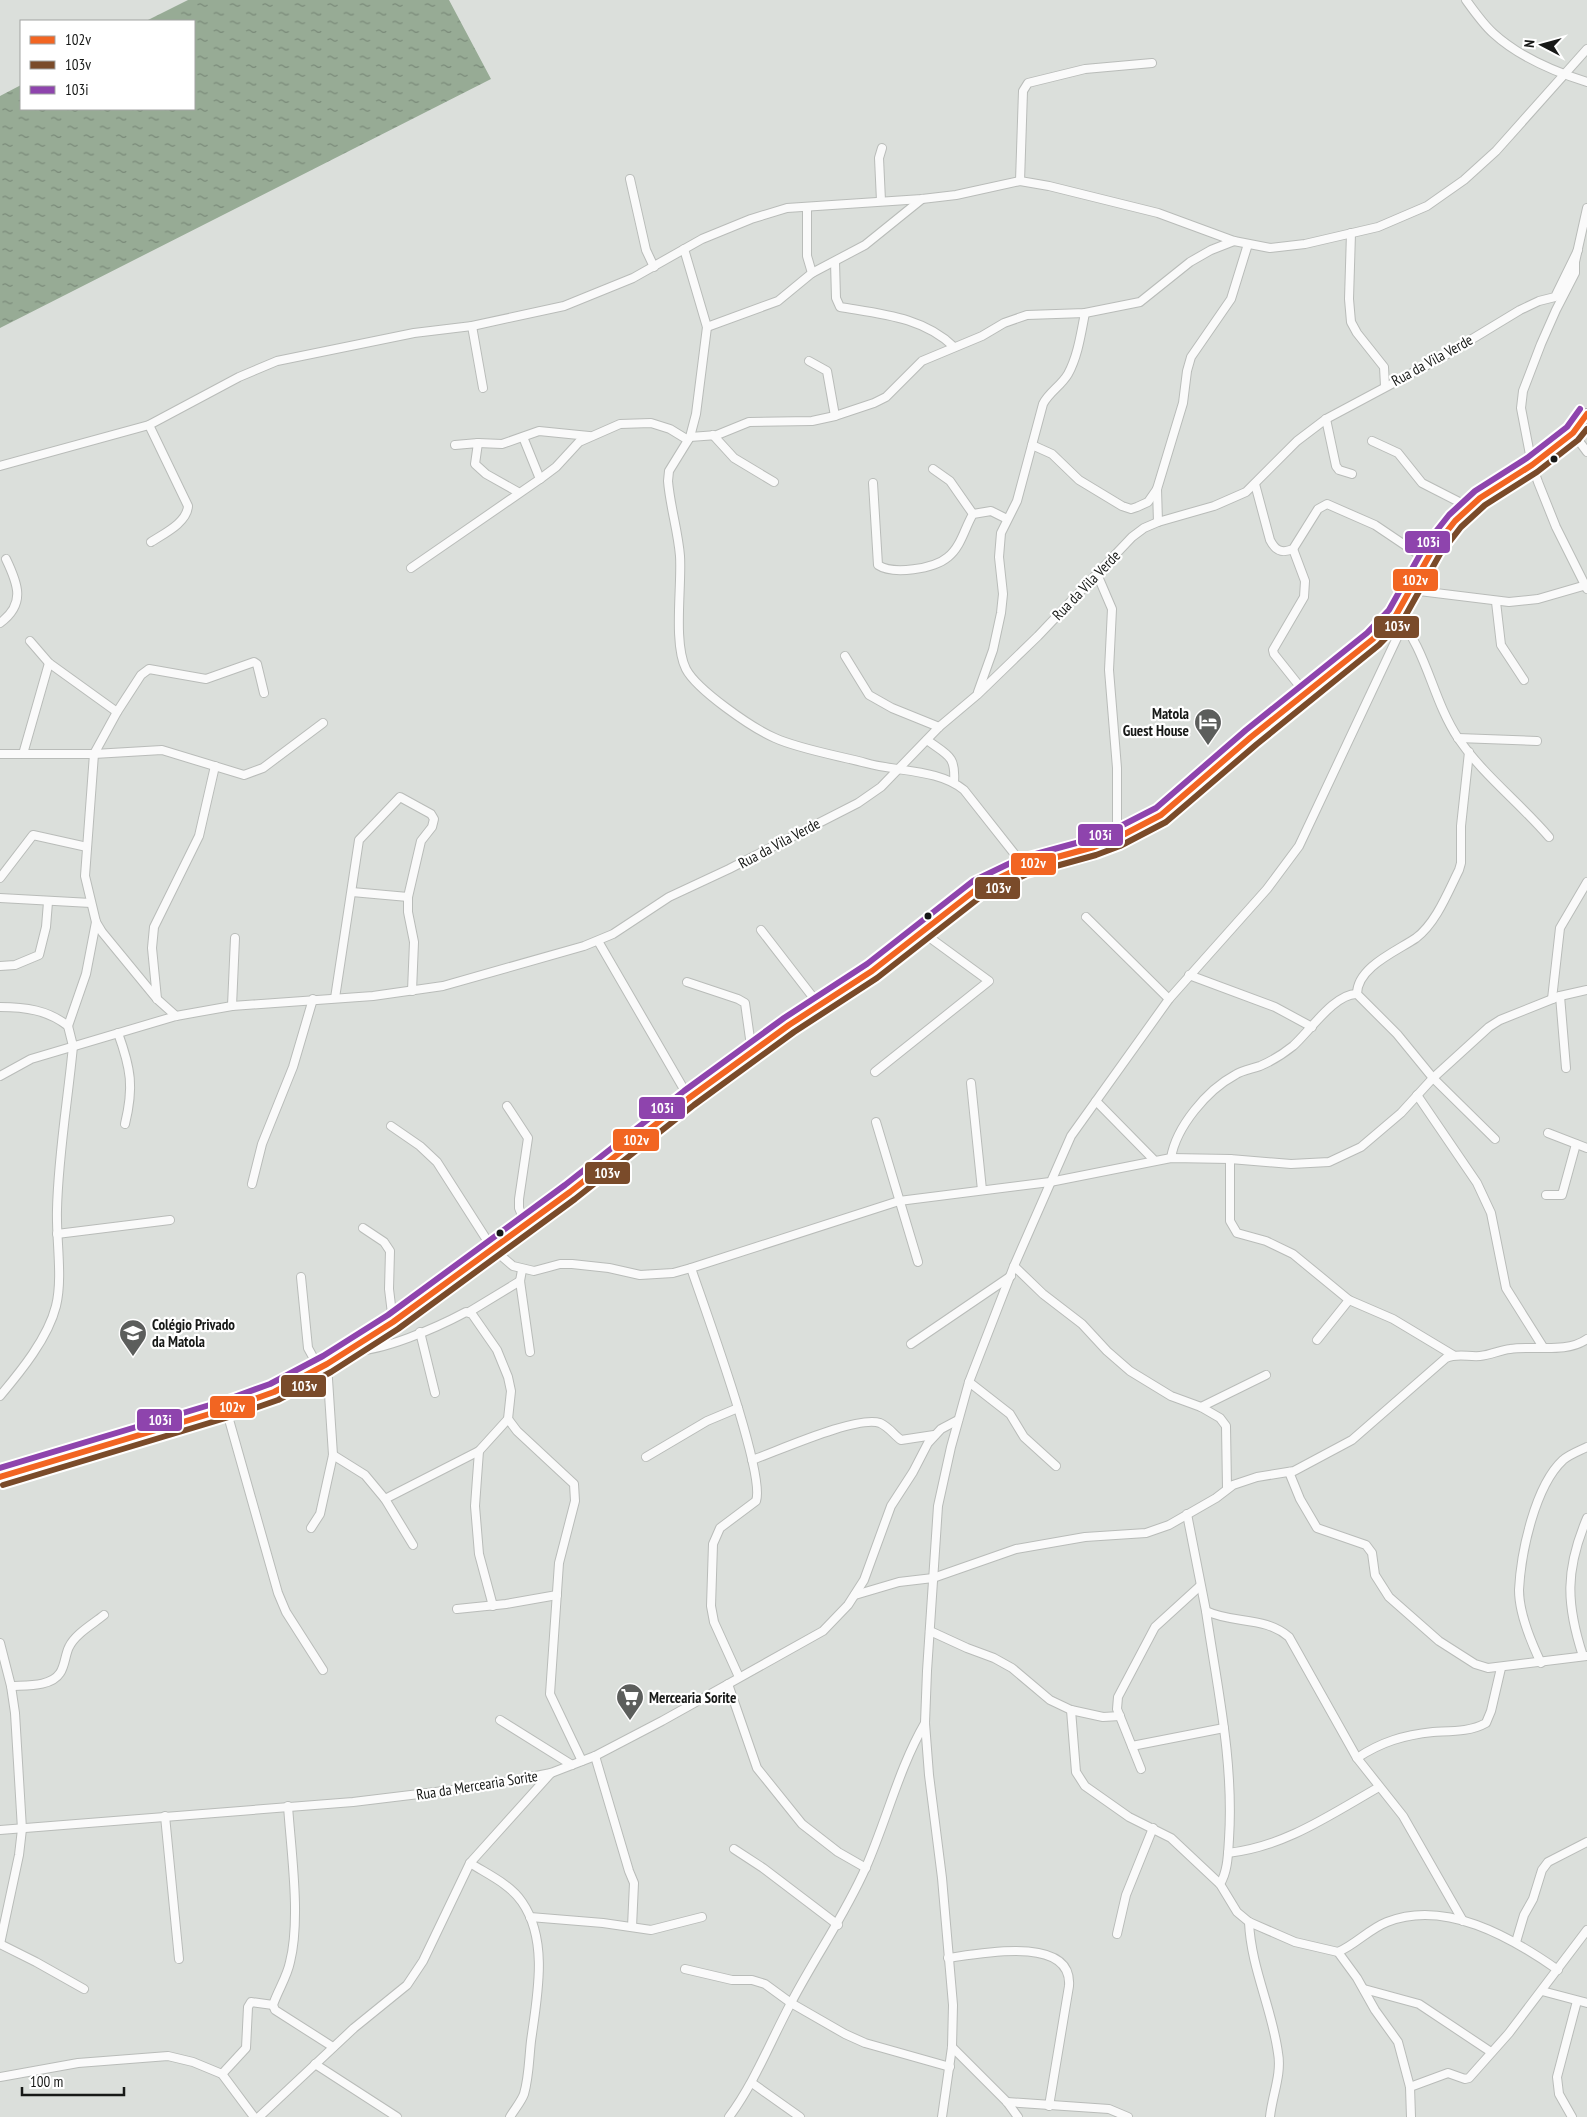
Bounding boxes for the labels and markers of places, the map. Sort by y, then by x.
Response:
unlabelled marker [1549,454,1559,464]
place label: Matola Guest House [1123,704,1189,740]
hotel icon: Matola Guest House [1193,707,1223,746]
unlabelled marker [923,911,933,921]
unlabelled marker [495,1228,505,1238]
place label: Colégio Privado da Matola [152,1315,235,1351]
school or university icon: Colégio Privado da Matola [118,1318,148,1357]
supermarket icon: Mercearia Sorite [615,1682,645,1721]
place label: Mercearia Sorite [649,1688,736,1707]

